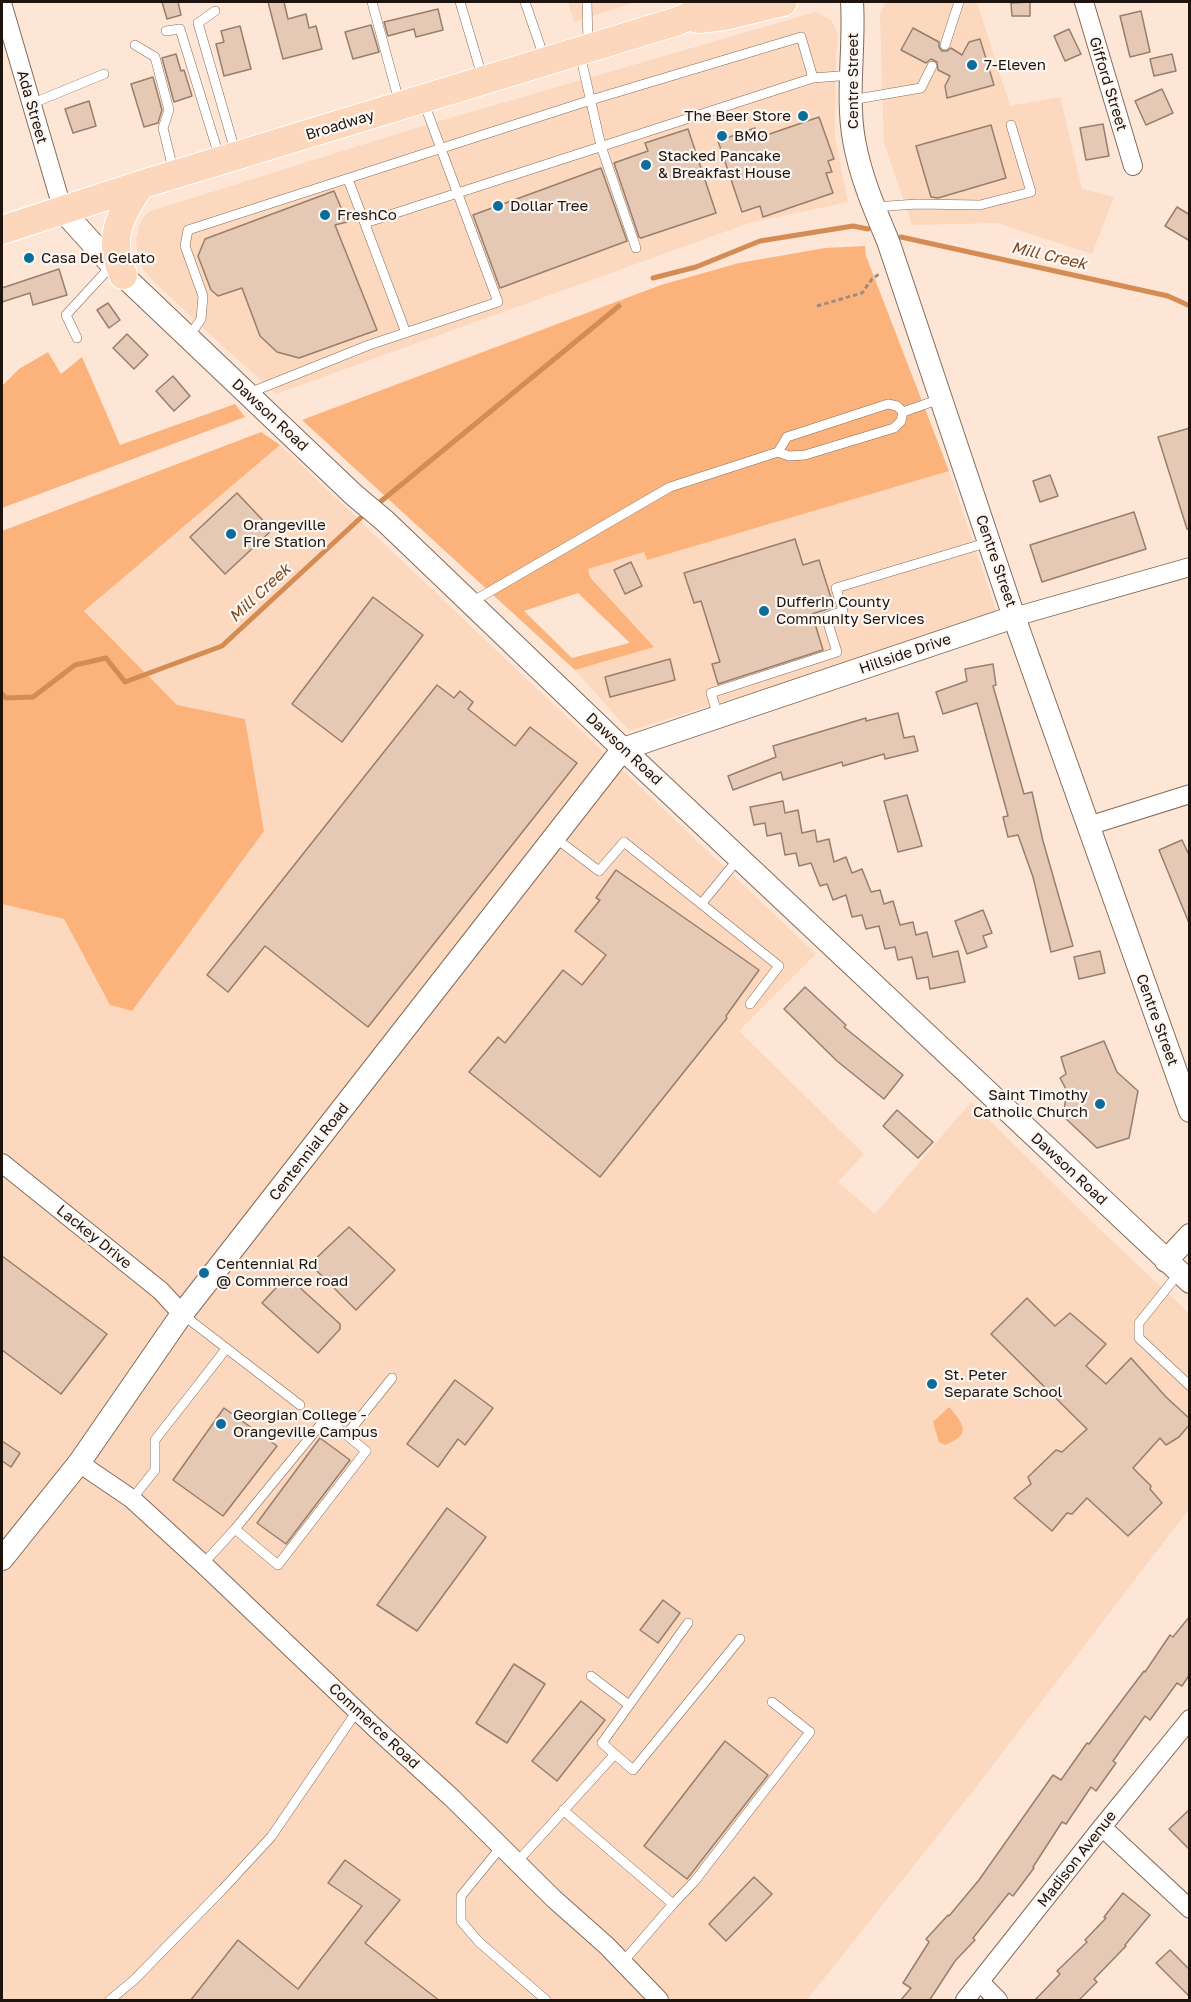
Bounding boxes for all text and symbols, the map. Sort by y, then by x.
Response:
street label: Centre Street [844,33,862,129]
street label: Gifford Street [1085,35,1131,133]
place label: 7-Eleven [984,56,1046,74]
marker: 7-Eleven [965,58,979,72]
street label: Ada Street [13,68,51,146]
street label: Broadway [303,106,377,144]
place label: The Beer Store [684,107,791,125]
marker: The Beer Store [796,109,810,123]
place label: BMO [734,127,768,145]
marker: BMO [715,129,729,143]
place label: Stacked Pancake & Breakfast House [658,147,791,182]
marker: Stacked Pancake & Breakfast House [639,158,653,172]
place label: Dollar Tree [510,197,588,215]
marker: Dollar Tree [491,199,505,213]
place label: FreshCo [337,206,397,224]
marker: FreshCo [318,208,332,222]
water label: Mill Creek [1009,238,1089,274]
place label: Casa Del Gelato [41,249,155,267]
marker: Casa Del Gelato [22,251,36,265]
street label: Dawson Road [228,375,312,455]
street label: Centre Street [972,512,1020,610]
place label: Orangeville Fire Station [243,516,326,551]
marker: Orangeville Fire Station [224,527,238,541]
water label: Mill Creek [225,560,295,626]
place label: Dufferin County Community Services [776,593,924,628]
marker: Dufferin County Community Services [757,604,771,618]
street label: Hillside Drive [857,630,953,678]
street label: Dawson Road [582,709,666,789]
street label: Centre Street [1132,972,1182,1068]
place label: Saint Timothy Catholic Church [973,1086,1088,1121]
marker: Saint Timothy Catholic Church [1093,1097,1107,1111]
street label: Centennial Road [265,1100,353,1204]
street label: Dawson Road [1027,1129,1111,1209]
street label: Lackey Drive [53,1201,135,1273]
place label: Centennial Rd @ Commerce road [216,1255,348,1290]
marker: Centennial Rd @ Commerce road [197,1266,211,1280]
place label: St. Peter Separate School [944,1366,1062,1401]
marker: St. Peter Separate School [925,1377,939,1391]
place label: Georgian College - Orangeville Campus [233,1406,378,1441]
marker: Georgian College - Orangeville Campus [214,1417,228,1431]
street label: Commerce Road [325,1679,423,1773]
street label: Madison Avenue [1034,1807,1120,1911]

